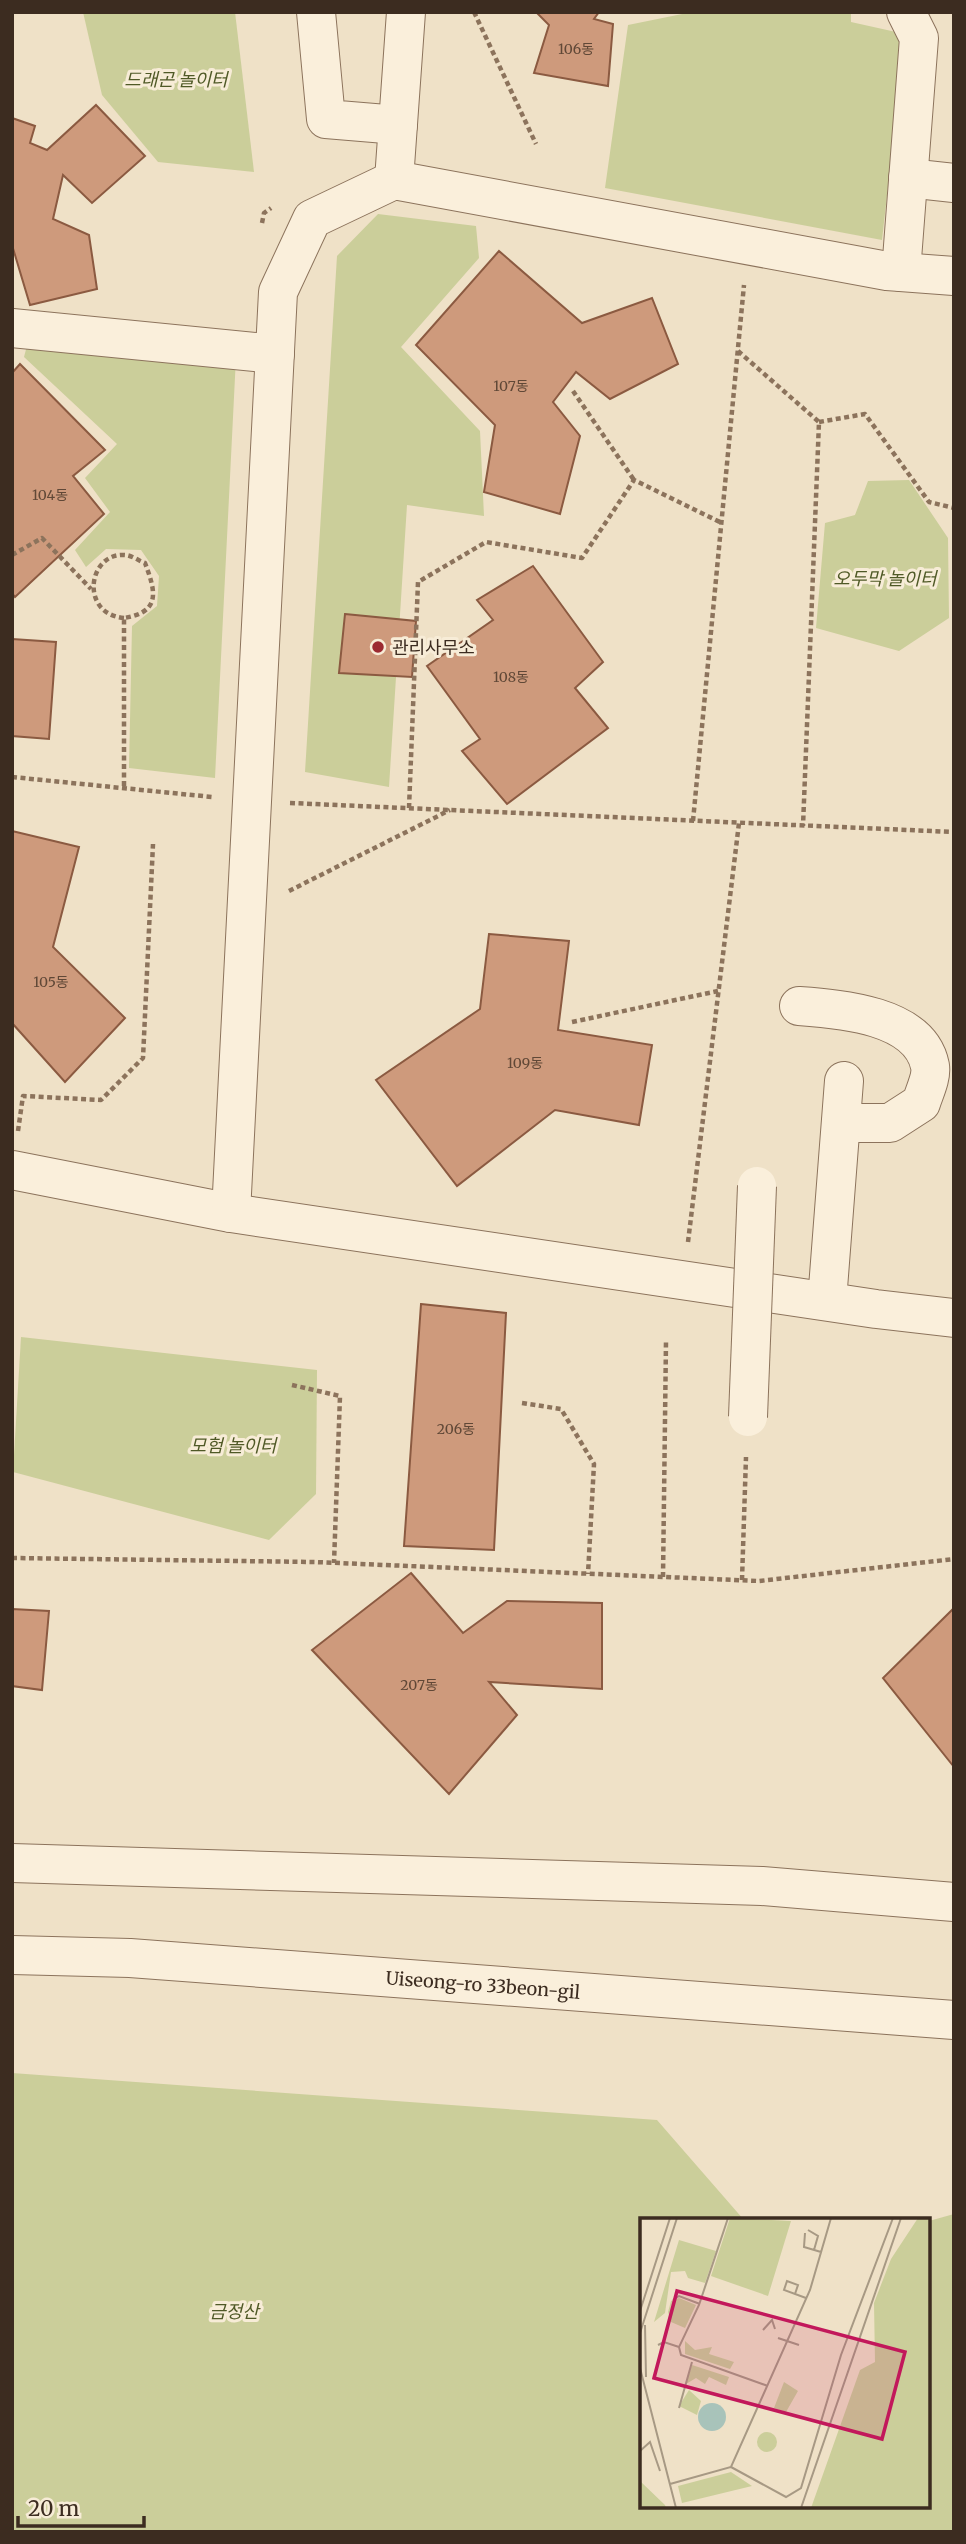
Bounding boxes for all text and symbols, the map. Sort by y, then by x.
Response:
house number: 106동 [558,40,594,58]
park label: 드래곤 놀이터 [124,68,230,91]
house number: 107동 [493,377,529,395]
house number: 104동 [32,486,68,504]
park label: 오두막 놀이터 [833,567,939,590]
place label: 관리사무소 [392,636,475,659]
marker: 관리사무소 [370,639,386,655]
house number: 108동 [493,668,529,686]
house number: 105동 [33,973,69,991]
house number: 109동 [507,1054,543,1072]
house number: 206동 [437,1420,475,1438]
park label: 모험 놀이터 [190,1434,279,1457]
house number: 207동 [400,1676,438,1694]
street label: Uiseong-ro 33beon-gil [385,1966,581,2003]
inset map [640,2218,931,2509]
park label: 금정산 [209,2300,261,2323]
scale bar [18,2484,144,2528]
text: 20 m [28,2495,80,2522]

